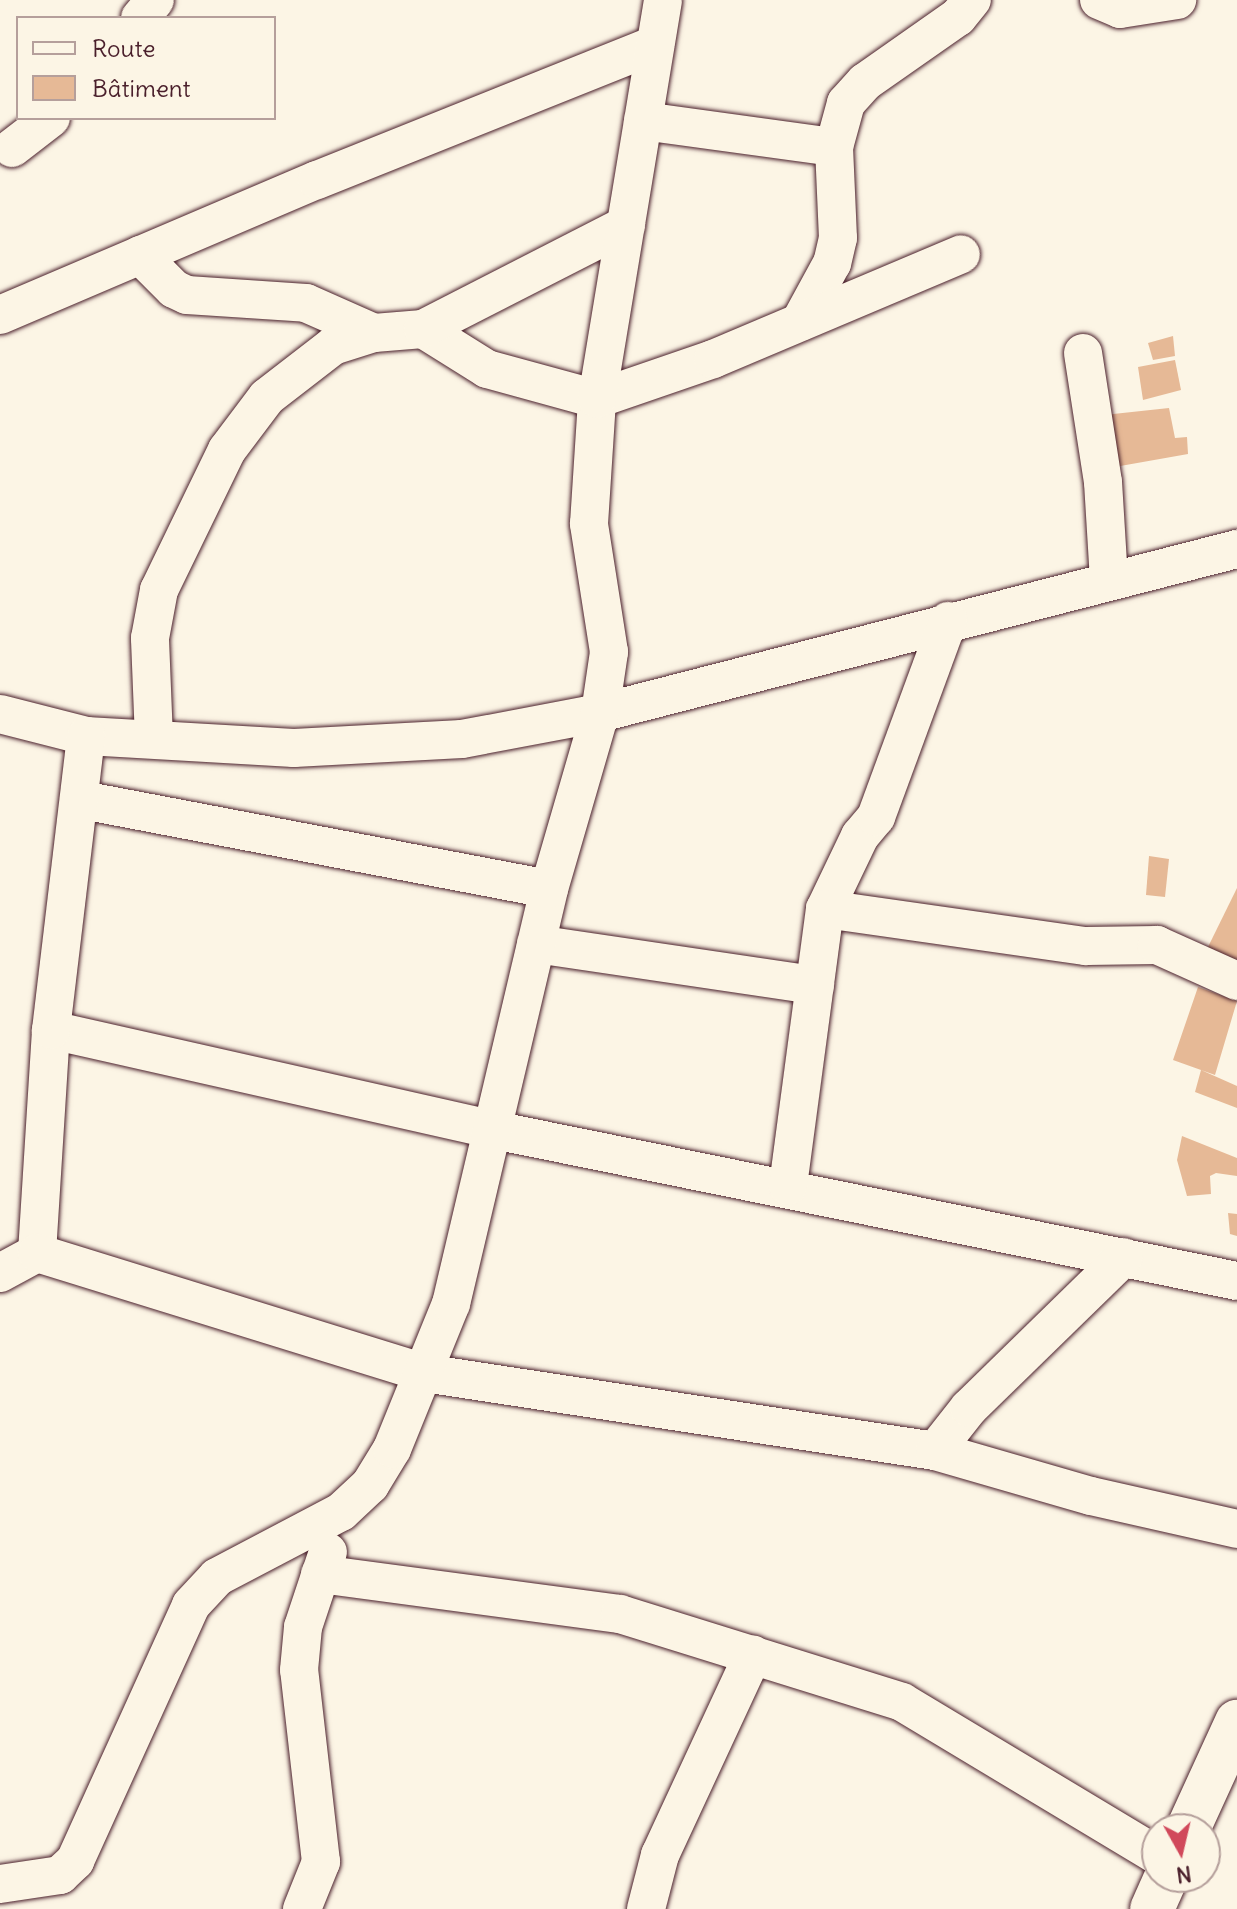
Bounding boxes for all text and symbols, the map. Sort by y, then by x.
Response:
legend [16,16,276,120]
text: Route [92,33,155,63]
text: Bâtiment [92,73,191,103]
north arrow [1141,1813,1221,1893]
text: N [1175,1860,1194,1890]

